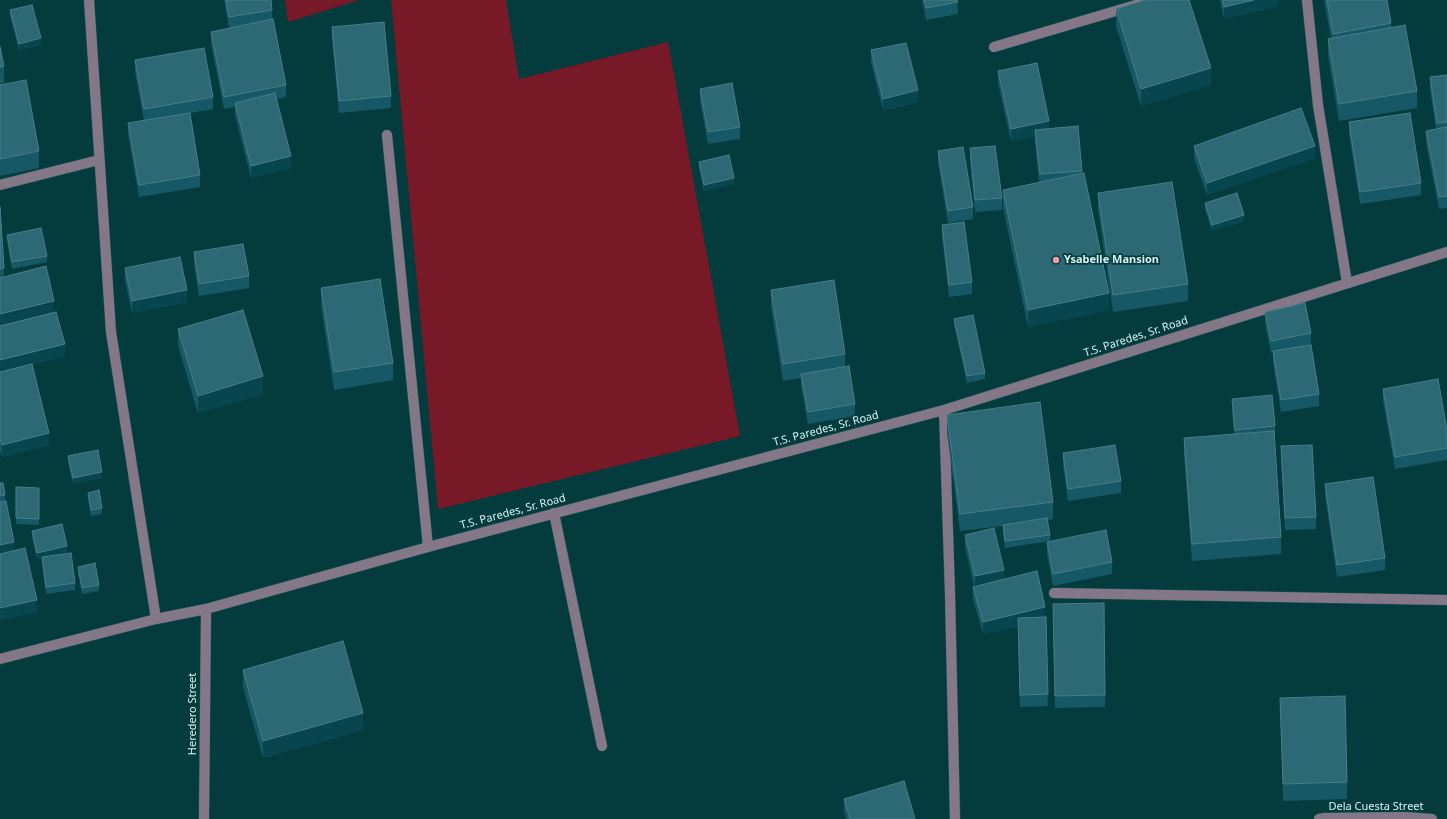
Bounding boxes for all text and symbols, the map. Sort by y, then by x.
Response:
place label: Ysabelle Mansion [1064,253,1159,267]
marker: Ysabelle Mansion [1051,255,1061,265]
street label: T.S. Paredes, Sr. Road [1082,314,1190,360]
street label: T.S. Paredes, Sr. Road [772,409,880,449]
street label: T.S. Paredes, Sr. Road [459,492,567,532]
street label: Heredero Street [186,673,200,755]
street label: Dela Cuesta Street [1328,800,1424,814]

